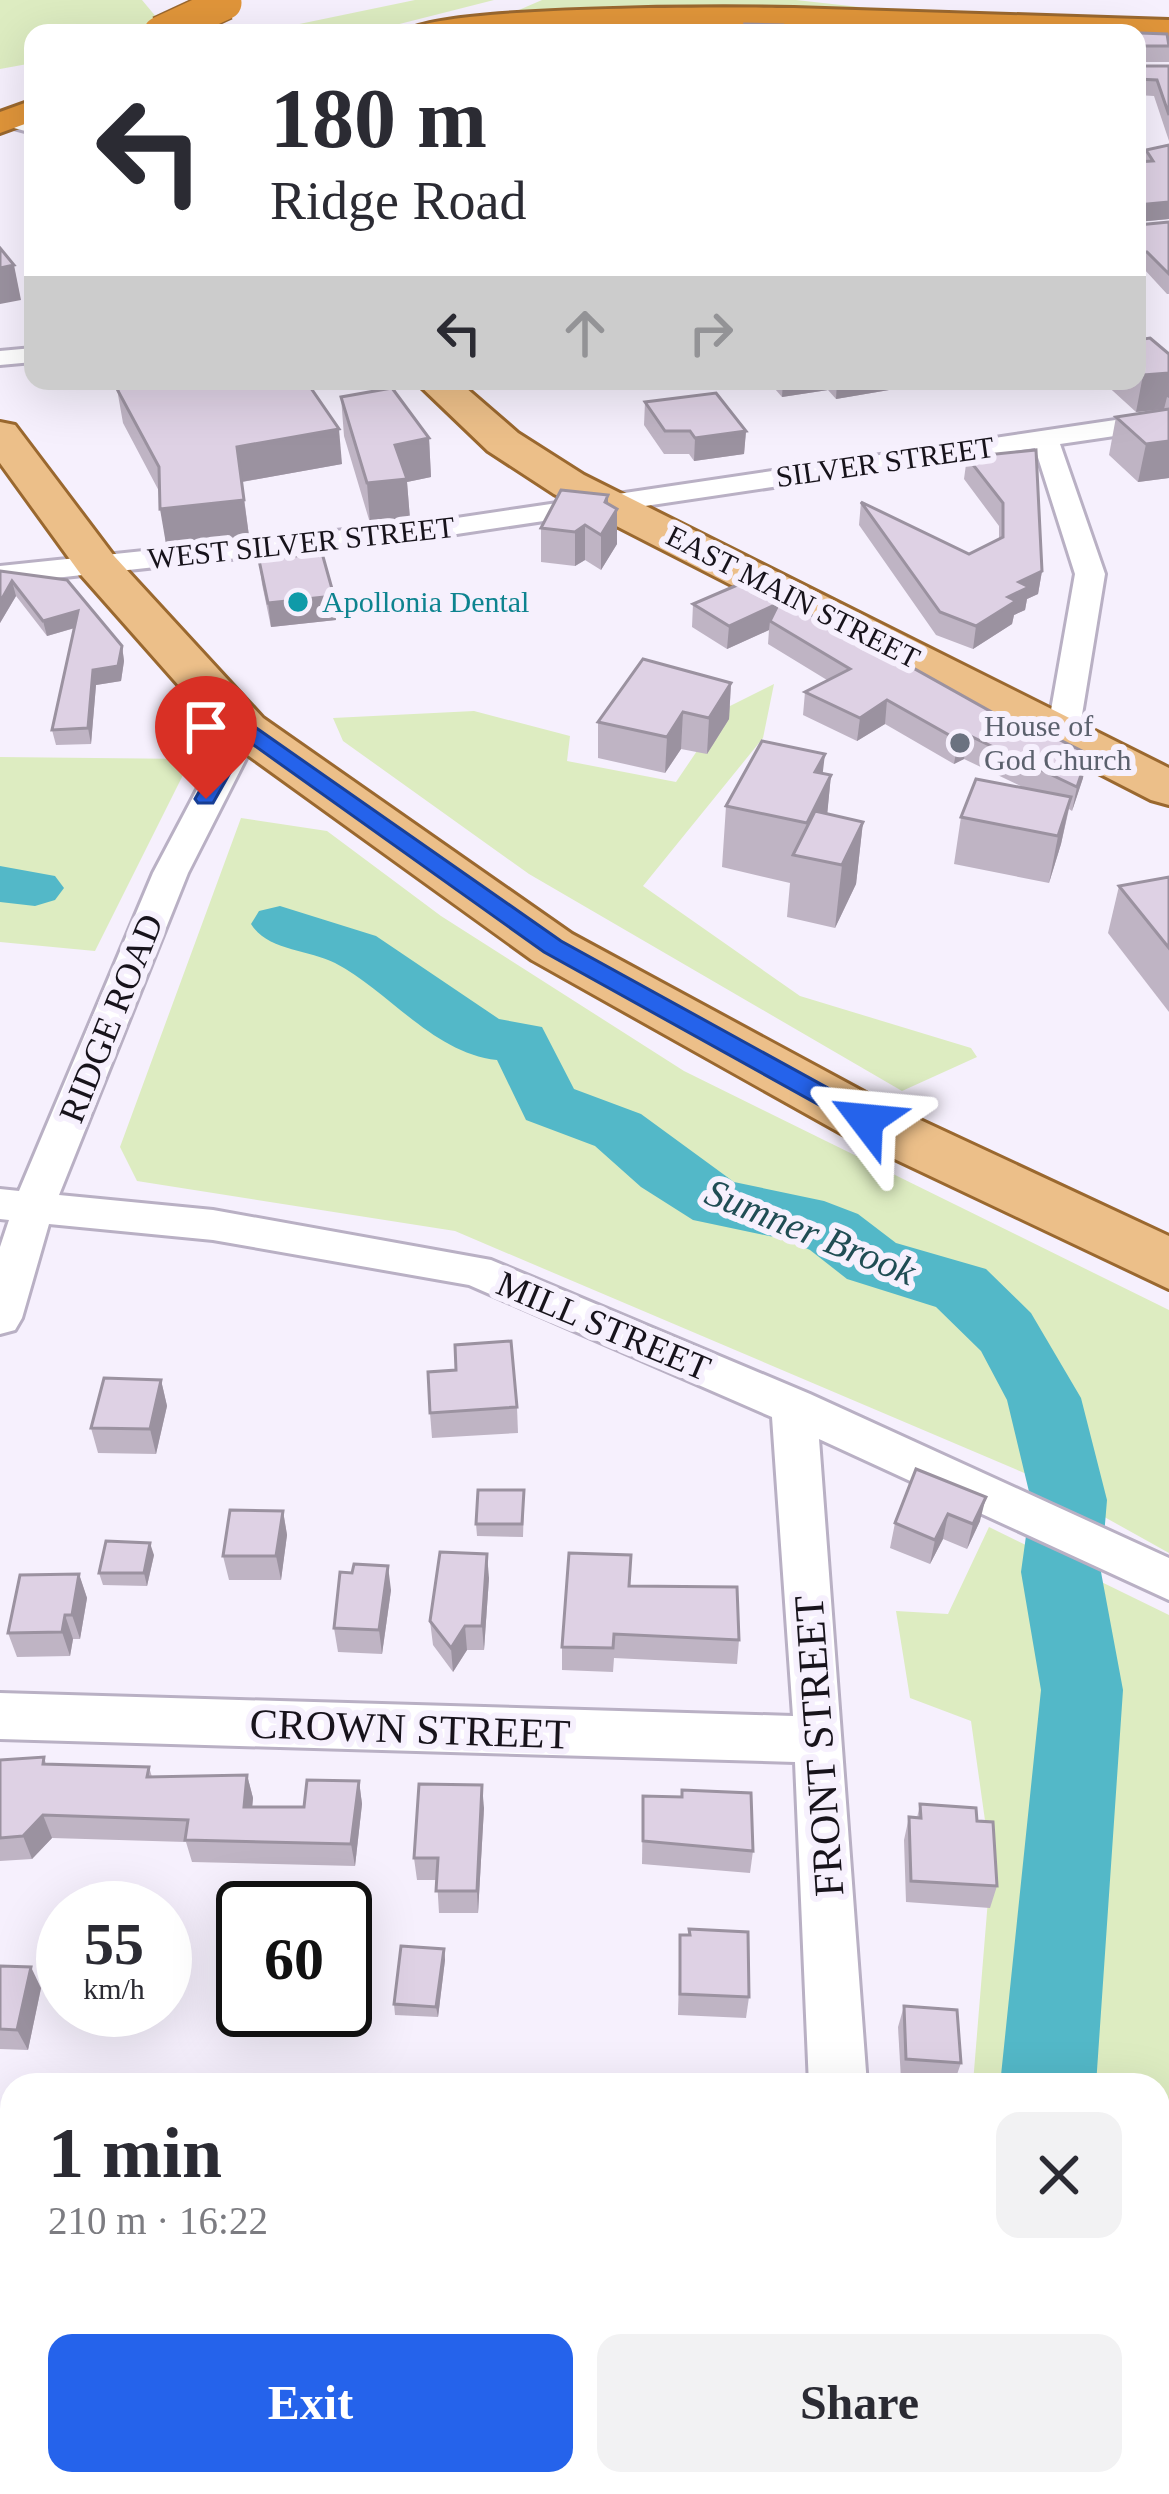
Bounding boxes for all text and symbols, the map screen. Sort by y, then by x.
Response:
icon: left [72,72,228,228]
text: 180 m [270,72,487,165]
text: Ridge Road [270,171,526,231]
icon: left [426,300,492,366]
icon: ahead [552,300,618,366]
icon: right [678,300,744,366]
street label: SILVER STREET [774,430,996,493]
street label: WEST SILVER STREET [146,510,456,575]
street label: EAST MAIN STREET [661,518,925,675]
place label: Apollonia Dental [322,585,529,618]
marker: Apollonia Dental [285,589,311,615]
pin [155,676,257,799]
icon: arrive [173,694,239,760]
place label: House of God Church [984,709,1131,776]
marker: House of God Church [947,730,973,756]
street label: RIDGE ROAD [51,908,171,1128]
position arrow [803,1057,929,1183]
water label: Sumner Brook [699,1170,923,1293]
street label: MILL STREET [491,1263,716,1389]
street label: FRONT STREET [786,1594,852,1898]
street label: CROWN STREET [249,1700,571,1758]
speed limit sign: 60 [216,1881,372,2037]
text: 55 [84,1911,144,1977]
text: km/h [83,1972,145,2005]
button: close [996,2112,1122,2238]
text: 1 min [48,2113,222,2193]
text: 210 m · 16:22 [48,2199,268,2242]
button: Exit [48,2334,573,2472]
button: Share [597,2334,1122,2472]

